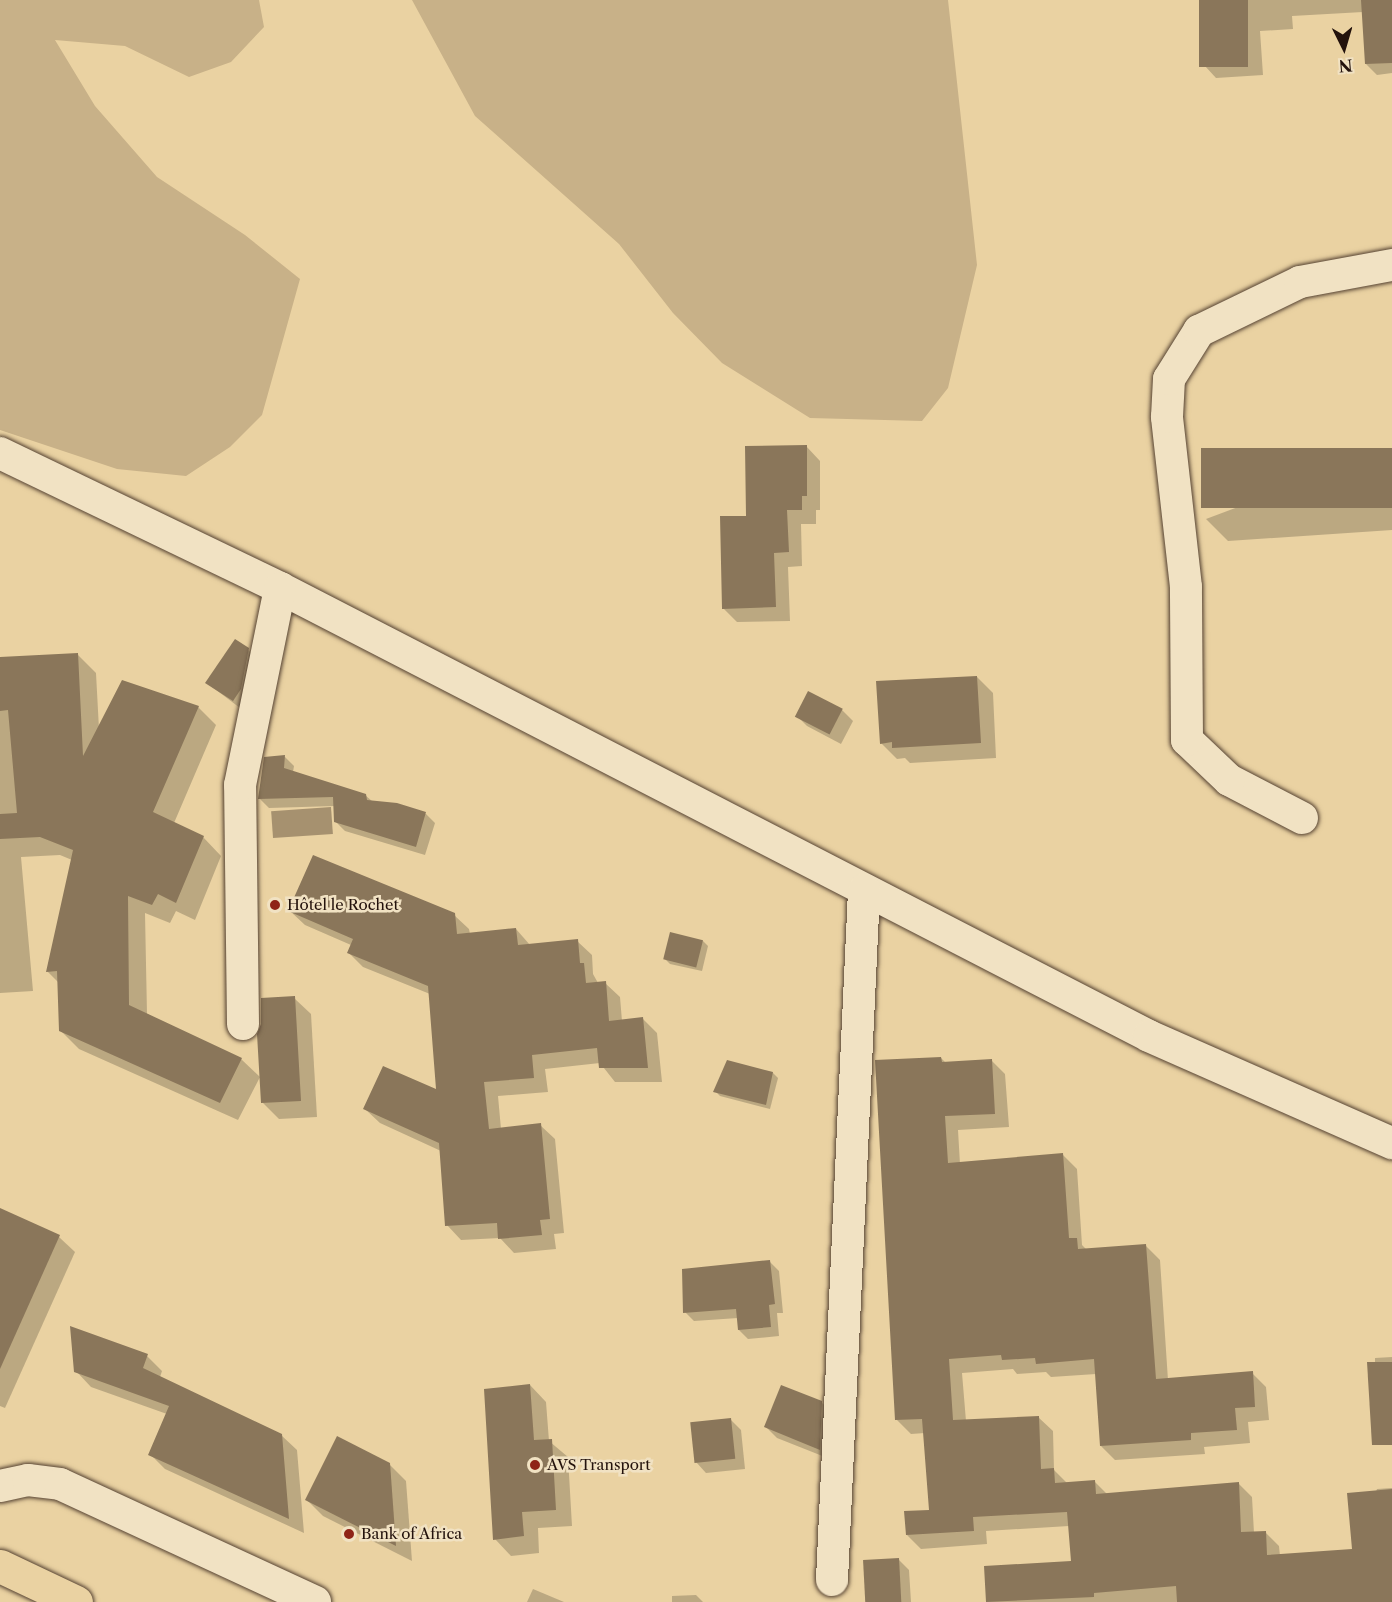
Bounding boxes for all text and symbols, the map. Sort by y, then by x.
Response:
north arrow [1314,18,1374,78]
text: N [1338,55,1353,76]
place label: Hôtel le Rochet [287,896,399,914]
marker: Hôtel le Rochet [268,898,282,912]
place label: AVS Transport [547,1456,651,1474]
marker: AVS Transport [528,1458,542,1472]
place label: Bank of Africa [361,1525,463,1543]
marker: Bank of Africa [342,1527,356,1541]

